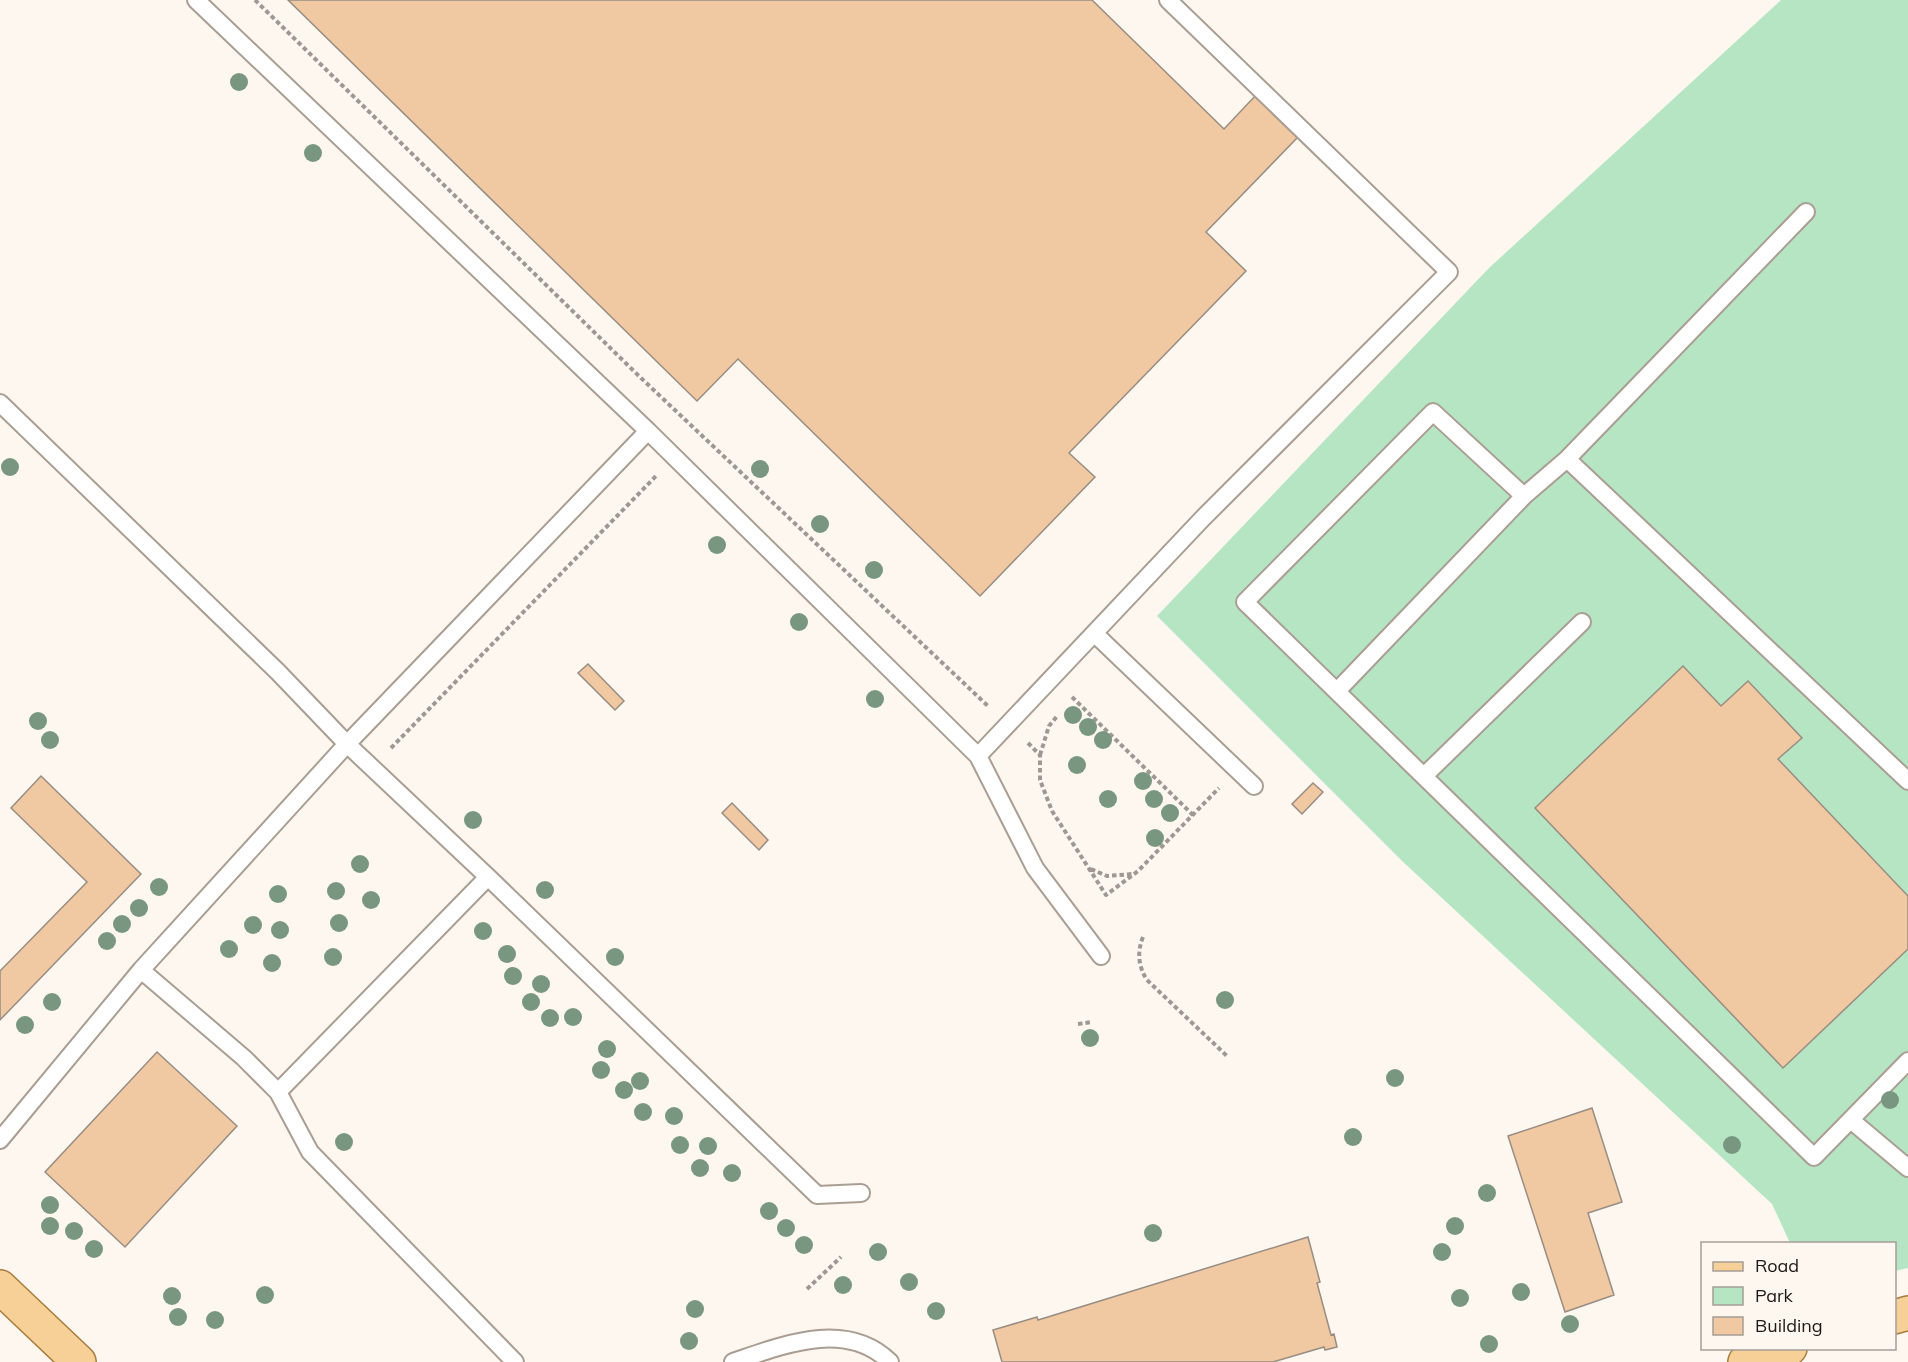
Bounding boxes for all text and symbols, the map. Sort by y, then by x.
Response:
legend [1701,1242,1896,1350]
text: Road [1755,1254,1799,1277]
text: Park [1755,1284,1794,1307]
text: Building [1755,1314,1823,1337]

